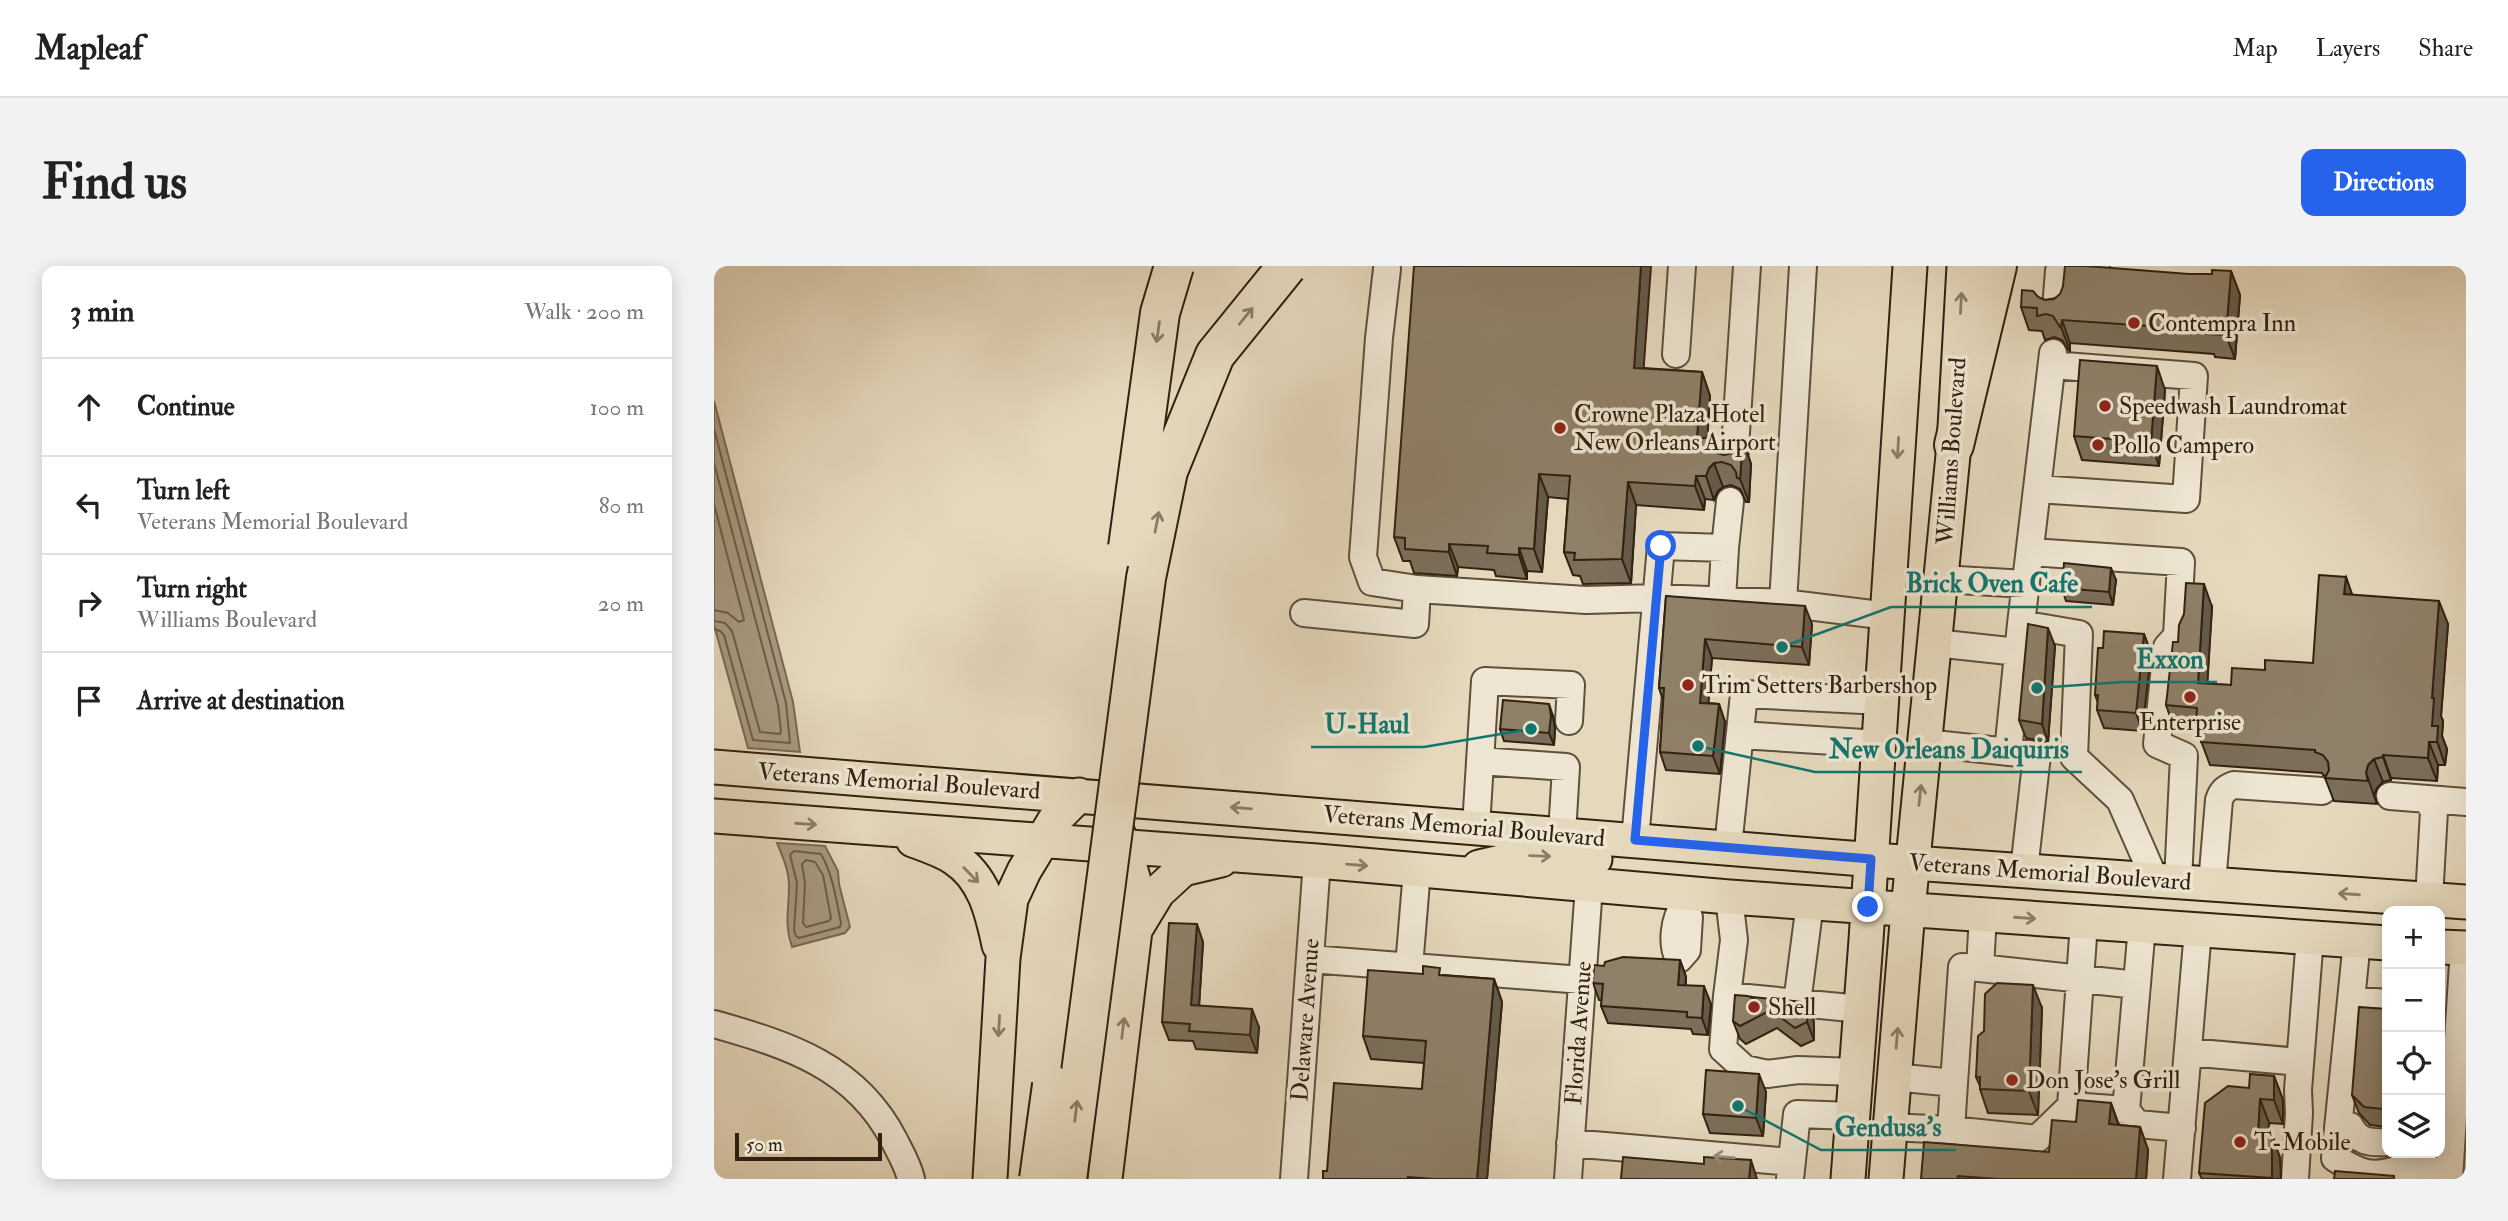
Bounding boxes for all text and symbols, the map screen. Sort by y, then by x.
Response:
text: Mapleaf [35,28,143,69]
text: Map [2233,33,2278,64]
text: Layers [2316,33,2380,64]
text: Share [2418,33,2473,64]
button: Directions [2301,149,2466,216]
text: Find us [42,152,187,213]
one-way arrow [1955,292,1968,315]
text: 3 min [70,293,135,330]
text: Walk · 200 m [524,297,644,326]
one-way arrow [1239,307,1254,326]
place label: Contempra Inn [2148,308,2296,339]
marker: Contempra Inn [2126,315,2142,331]
one-way arrow [1151,320,1164,343]
street label: Williams Boulevard [1929,356,1974,547]
icon: ahead [70,388,108,426]
text: Continue [137,391,235,423]
place label: Speedwash Laundromat [2119,391,2347,422]
text: 100 m [590,393,644,422]
marker: Speedwash Laundromat [2097,398,2113,414]
place label: Crowne Plaza Hotel New Orleans Airport [1574,399,1776,458]
marker: Crowne Plaza Hotel New Orleans Airport [1552,420,1568,436]
place label: Pollo Campero [2112,430,2254,461]
one-way arrow [1891,436,1904,459]
marker: Pollo Campero [2090,437,2106,453]
text: Turn left [137,475,230,507]
icon: left [70,486,108,524]
text: 80 m [599,491,644,520]
text: Veterans Memorial Boulevard [137,507,408,536]
one-way arrow [1151,511,1165,534]
route start [1645,530,1676,561]
callout: Brick Oven Cafe [1891,560,2092,607]
text: Brick Oven Cafe [1906,568,2078,600]
text: Turn right [137,573,247,605]
icon: right [70,584,108,622]
text: 20 m [598,589,644,618]
text: Williams Boulevard [137,605,317,634]
callout: Exxon [2122,635,2217,682]
text: Exxon [2136,644,2204,676]
place label: Trim Setters Barbershop [1702,670,1937,701]
marker: Trim Setters Barbershop [1680,677,1696,693]
icon: arrive [70,682,108,720]
text: Arrive at destination [137,685,345,717]
marker: Enterprise [2182,689,2198,705]
callout: U-Haul [1311,700,1424,747]
place label: Enterprise [2139,707,2241,738]
text: U-Haul [1325,709,1410,741]
callout: New Orleans Daiquiris [1815,725,2082,772]
text: New Orleans Daiquiris [1828,734,2069,767]
street label: Veterans Memorial Boulevard [757,756,1041,807]
one-way arrow [1914,784,1927,807]
street label: Veterans Memorial Boulevard [1322,799,1607,854]
one-way arrow [1230,801,1252,814]
one-way arrow [795,818,817,831]
street label: Veterans Memorial Boulevard [1908,847,2192,898]
one-way arrow [1528,849,1551,863]
one-way arrow [1345,859,1368,872]
one-way arrow [963,866,980,883]
one-way arrow [2338,887,2361,900]
route end [1852,891,1883,922]
map controls [2382,906,2445,1158]
button: + [2382,906,2445,969]
one-way arrow [2013,912,2036,925]
street label: Delaware Avenue [1284,937,1327,1103]
street label: Florida Avenue [1558,960,1599,1106]
button: − [2382,969,2445,1032]
place label: Shell [1768,992,1816,1023]
marker: Shell [1746,999,1762,1015]
one-way arrow [992,1014,1005,1037]
one-way arrow [1117,1018,1130,1040]
one-way arrow [1891,1027,1904,1049]
button: locate [2382,1032,2445,1095]
place label: Don Jose's Grill [2026,1065,2180,1096]
marker: Don Jose's Grill [2004,1072,2020,1088]
button: layers [2382,1095,2445,1158]
one-way arrow [1069,1100,1082,1123]
callout: Gendusa's [1821,1103,1956,1150]
text: Gendusa's [1834,1112,1942,1144]
place label: T-Mobile [2254,1127,2350,1158]
scale bar [735,1130,882,1162]
text: 50 m [746,1133,783,1157]
marker: T-Mobile [2232,1134,2248,1150]
one-way arrow [1713,1150,1736,1163]

